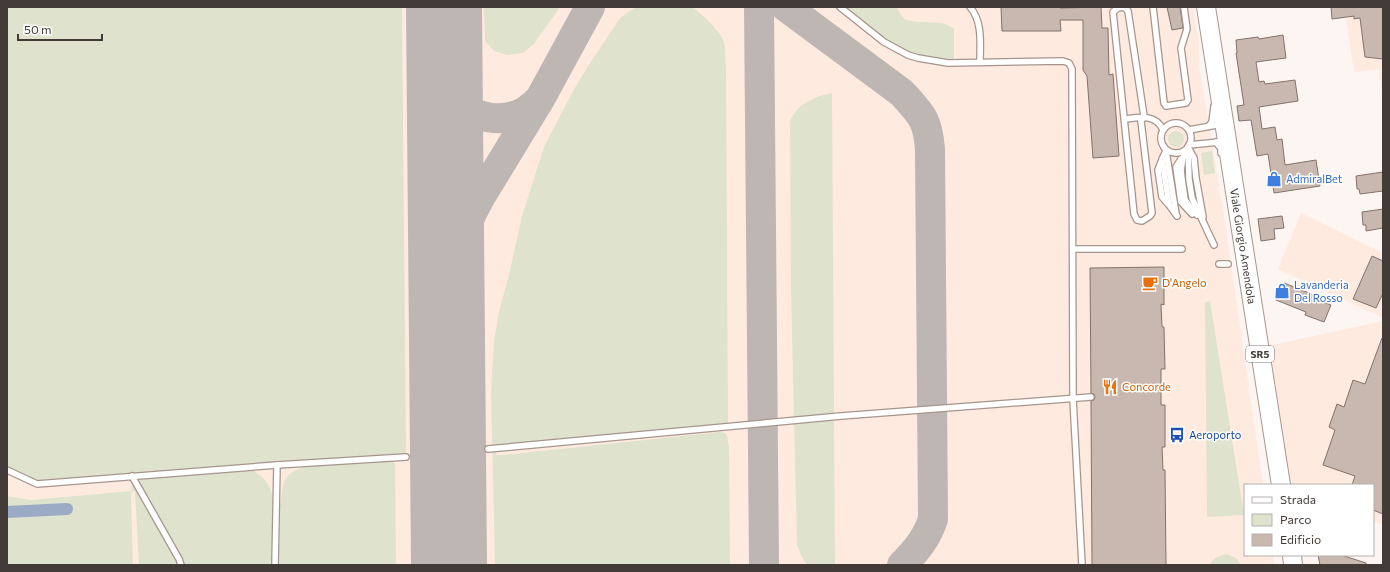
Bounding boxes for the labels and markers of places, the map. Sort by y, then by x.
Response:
shop icon: AdmiralBet [1265,170,1283,188]
place label: AdmiralBet [1286,172,1343,185]
cafe icon: D'Angelo [1141,274,1159,292]
place label: D'Angelo [1162,276,1207,289]
place label: Lavanderia Del Rosso [1294,278,1349,304]
shop icon: Lavanderia Del Rosso [1273,282,1291,300]
restaurant icon: Concorde [1101,378,1119,396]
place label: Concorde [1122,380,1171,393]
bus stop icon: Aeroporto [1168,426,1186,444]
place label: Aeroporto [1189,428,1242,441]

